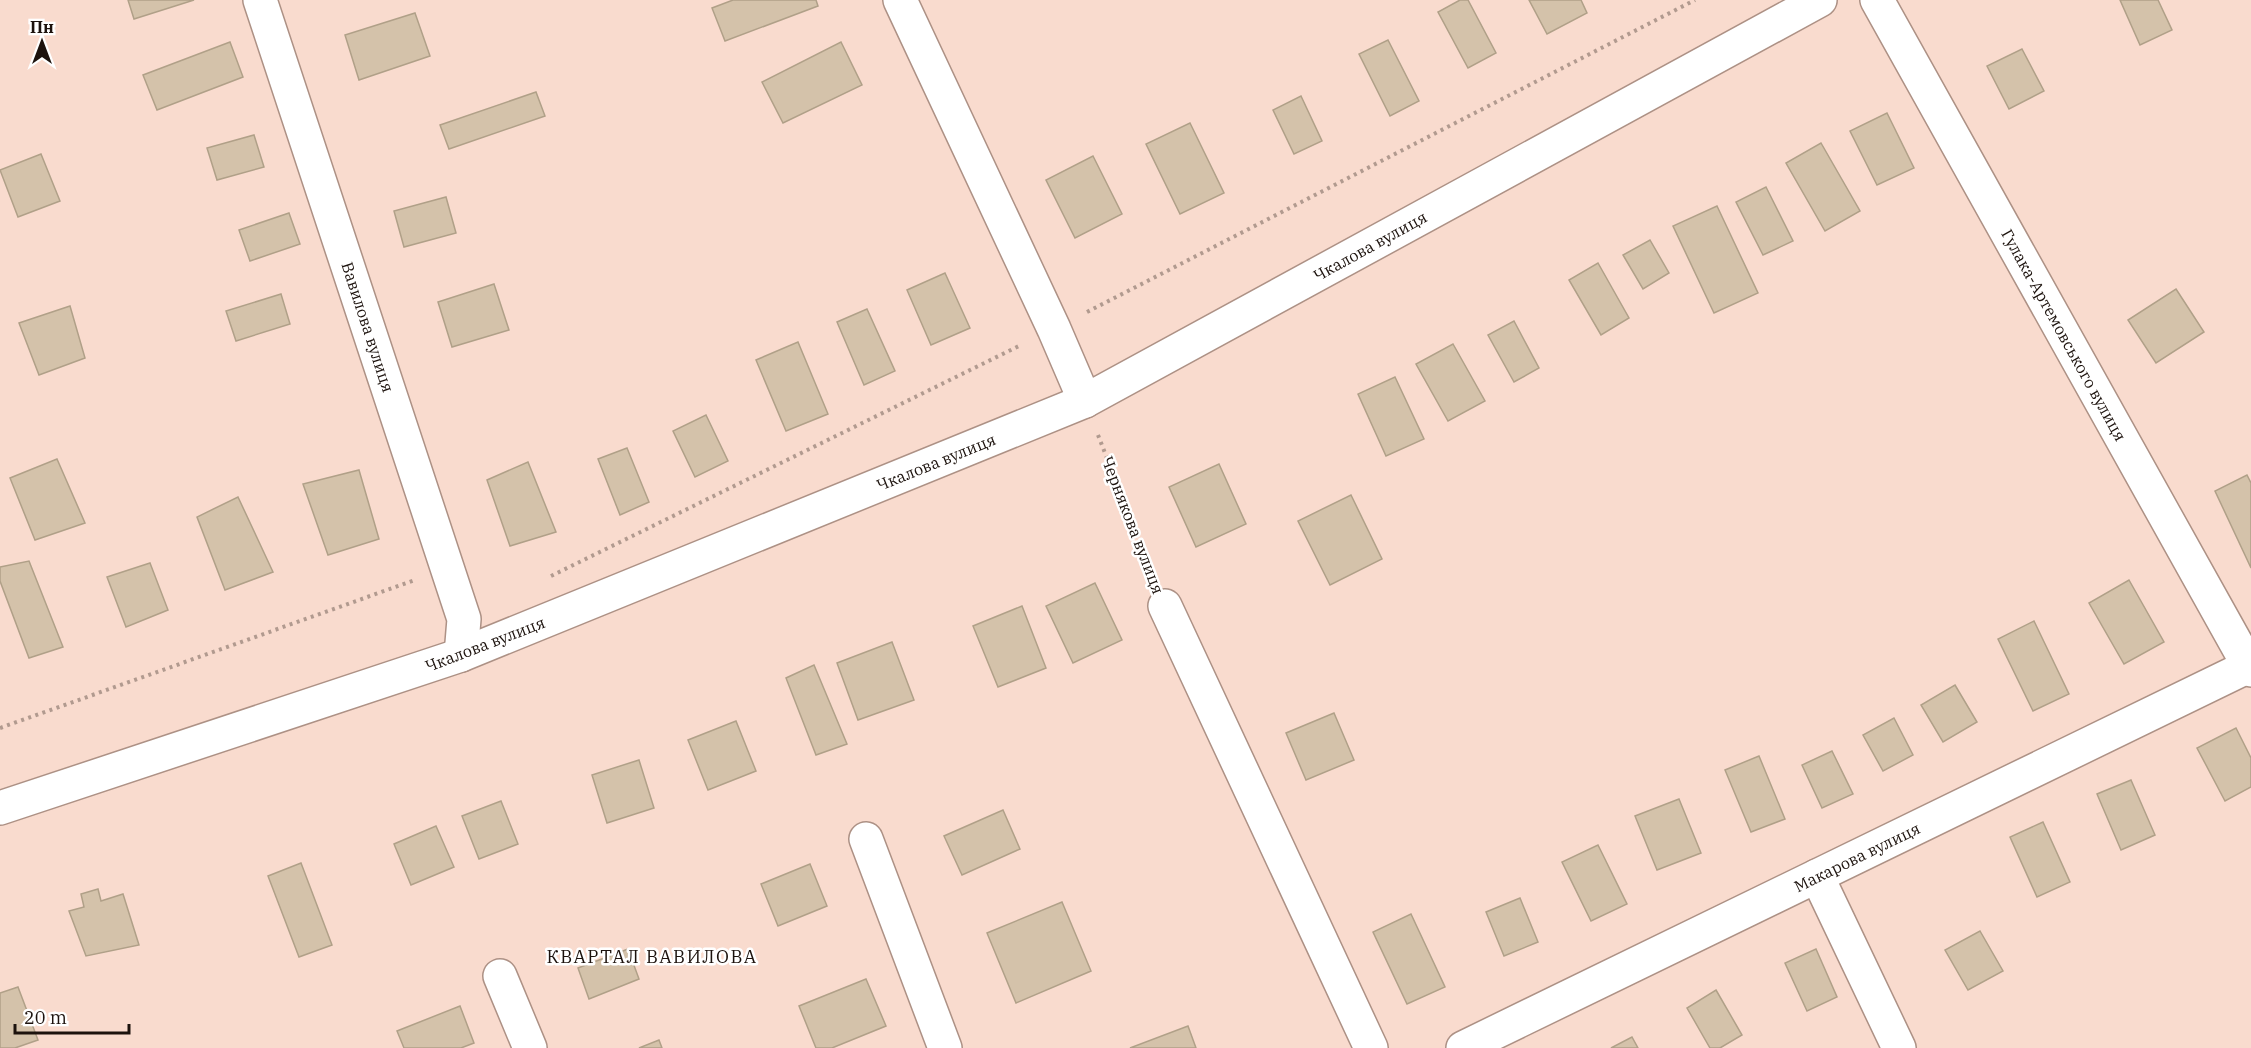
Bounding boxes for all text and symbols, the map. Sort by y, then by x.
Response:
north arrow [12,12,72,72]
text: Пн [30,17,54,37]
street label: Чкалова вулиця [1310,207,1430,285]
street label: Гулака-Артемовського вулиця [1997,226,2131,444]
street label: Вавилова вулиця [337,259,399,395]
street label: Чкалова вулиця [874,429,998,495]
street label: Чернякова вулиця [1097,453,1169,597]
street label: Чкалова вулиця [422,612,548,676]
street label: Макарова вулиця [1791,818,1923,896]
district label: КВАРТАЛ ВАВИЛОВА [546,945,758,968]
scale bar [15,997,129,1035]
text: 20 m [24,1006,67,1029]

